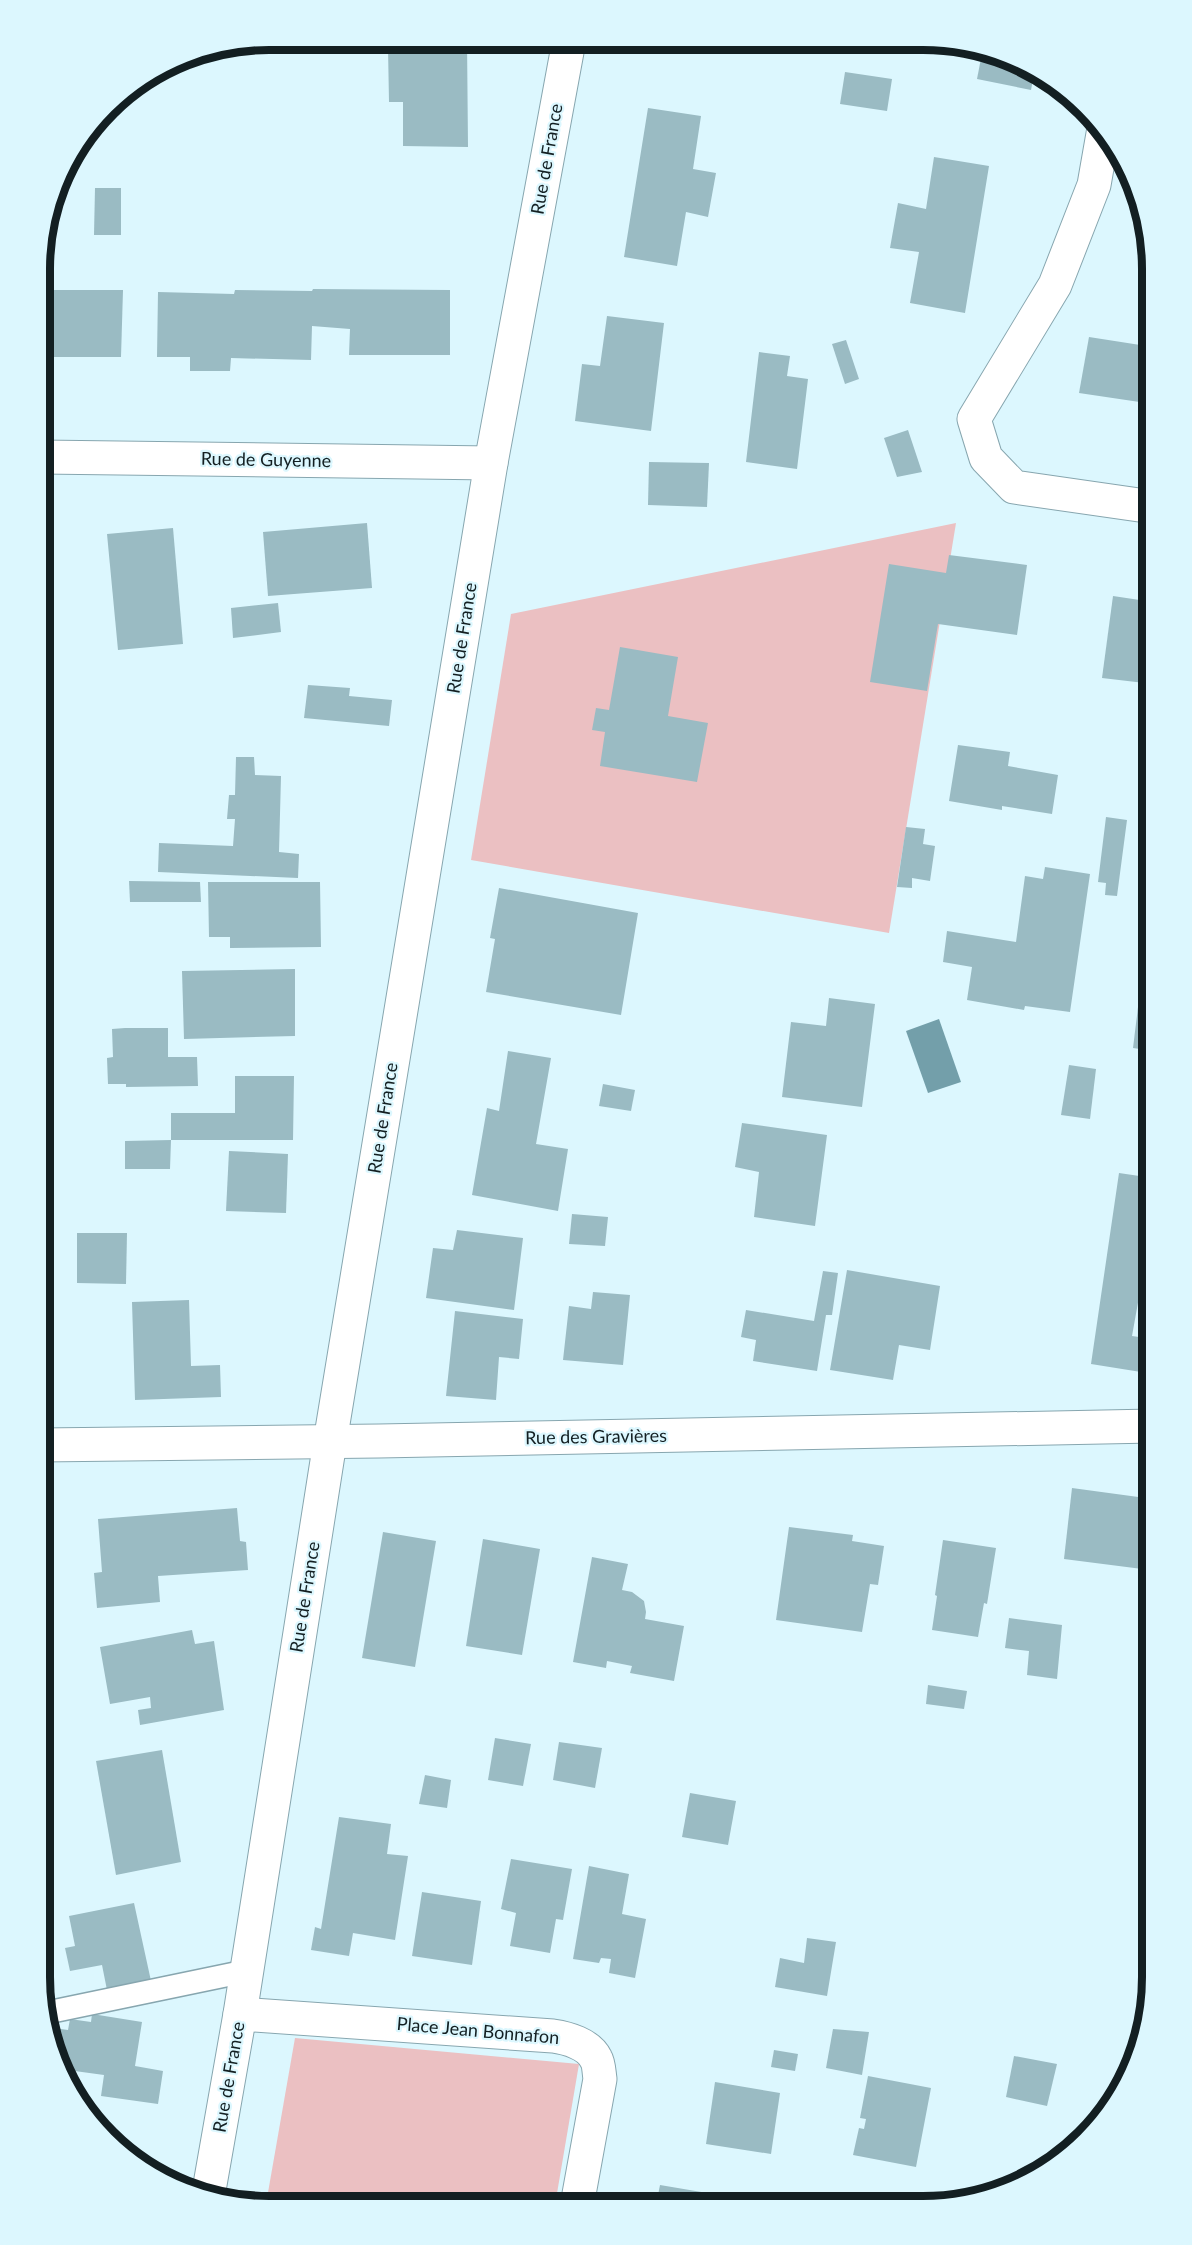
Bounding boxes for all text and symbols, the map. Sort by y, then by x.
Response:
street label: Rue de France [525,102,567,216]
street label: Rue de Guyenne [201,447,331,471]
street label: Rue de France [441,581,481,695]
street label: Rue de France [362,1061,402,1175]
street label: Rue des Gravières [525,1424,667,1448]
street label: Rue de France [284,1540,324,1654]
street label: Place Jean Bonnafon [396,2012,560,2048]
street label: Rue de France [207,2020,249,2134]

